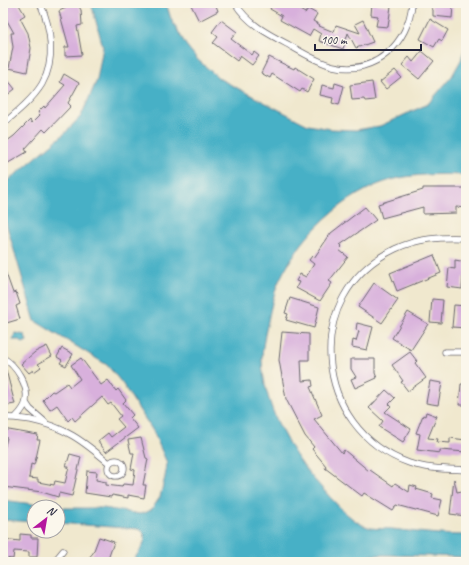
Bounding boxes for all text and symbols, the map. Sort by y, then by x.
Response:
scale bar [315,26,421,52]
text: 100 m [321,32,348,48]
north arrow [26,499,66,539]
text: N [45,503,60,519]

